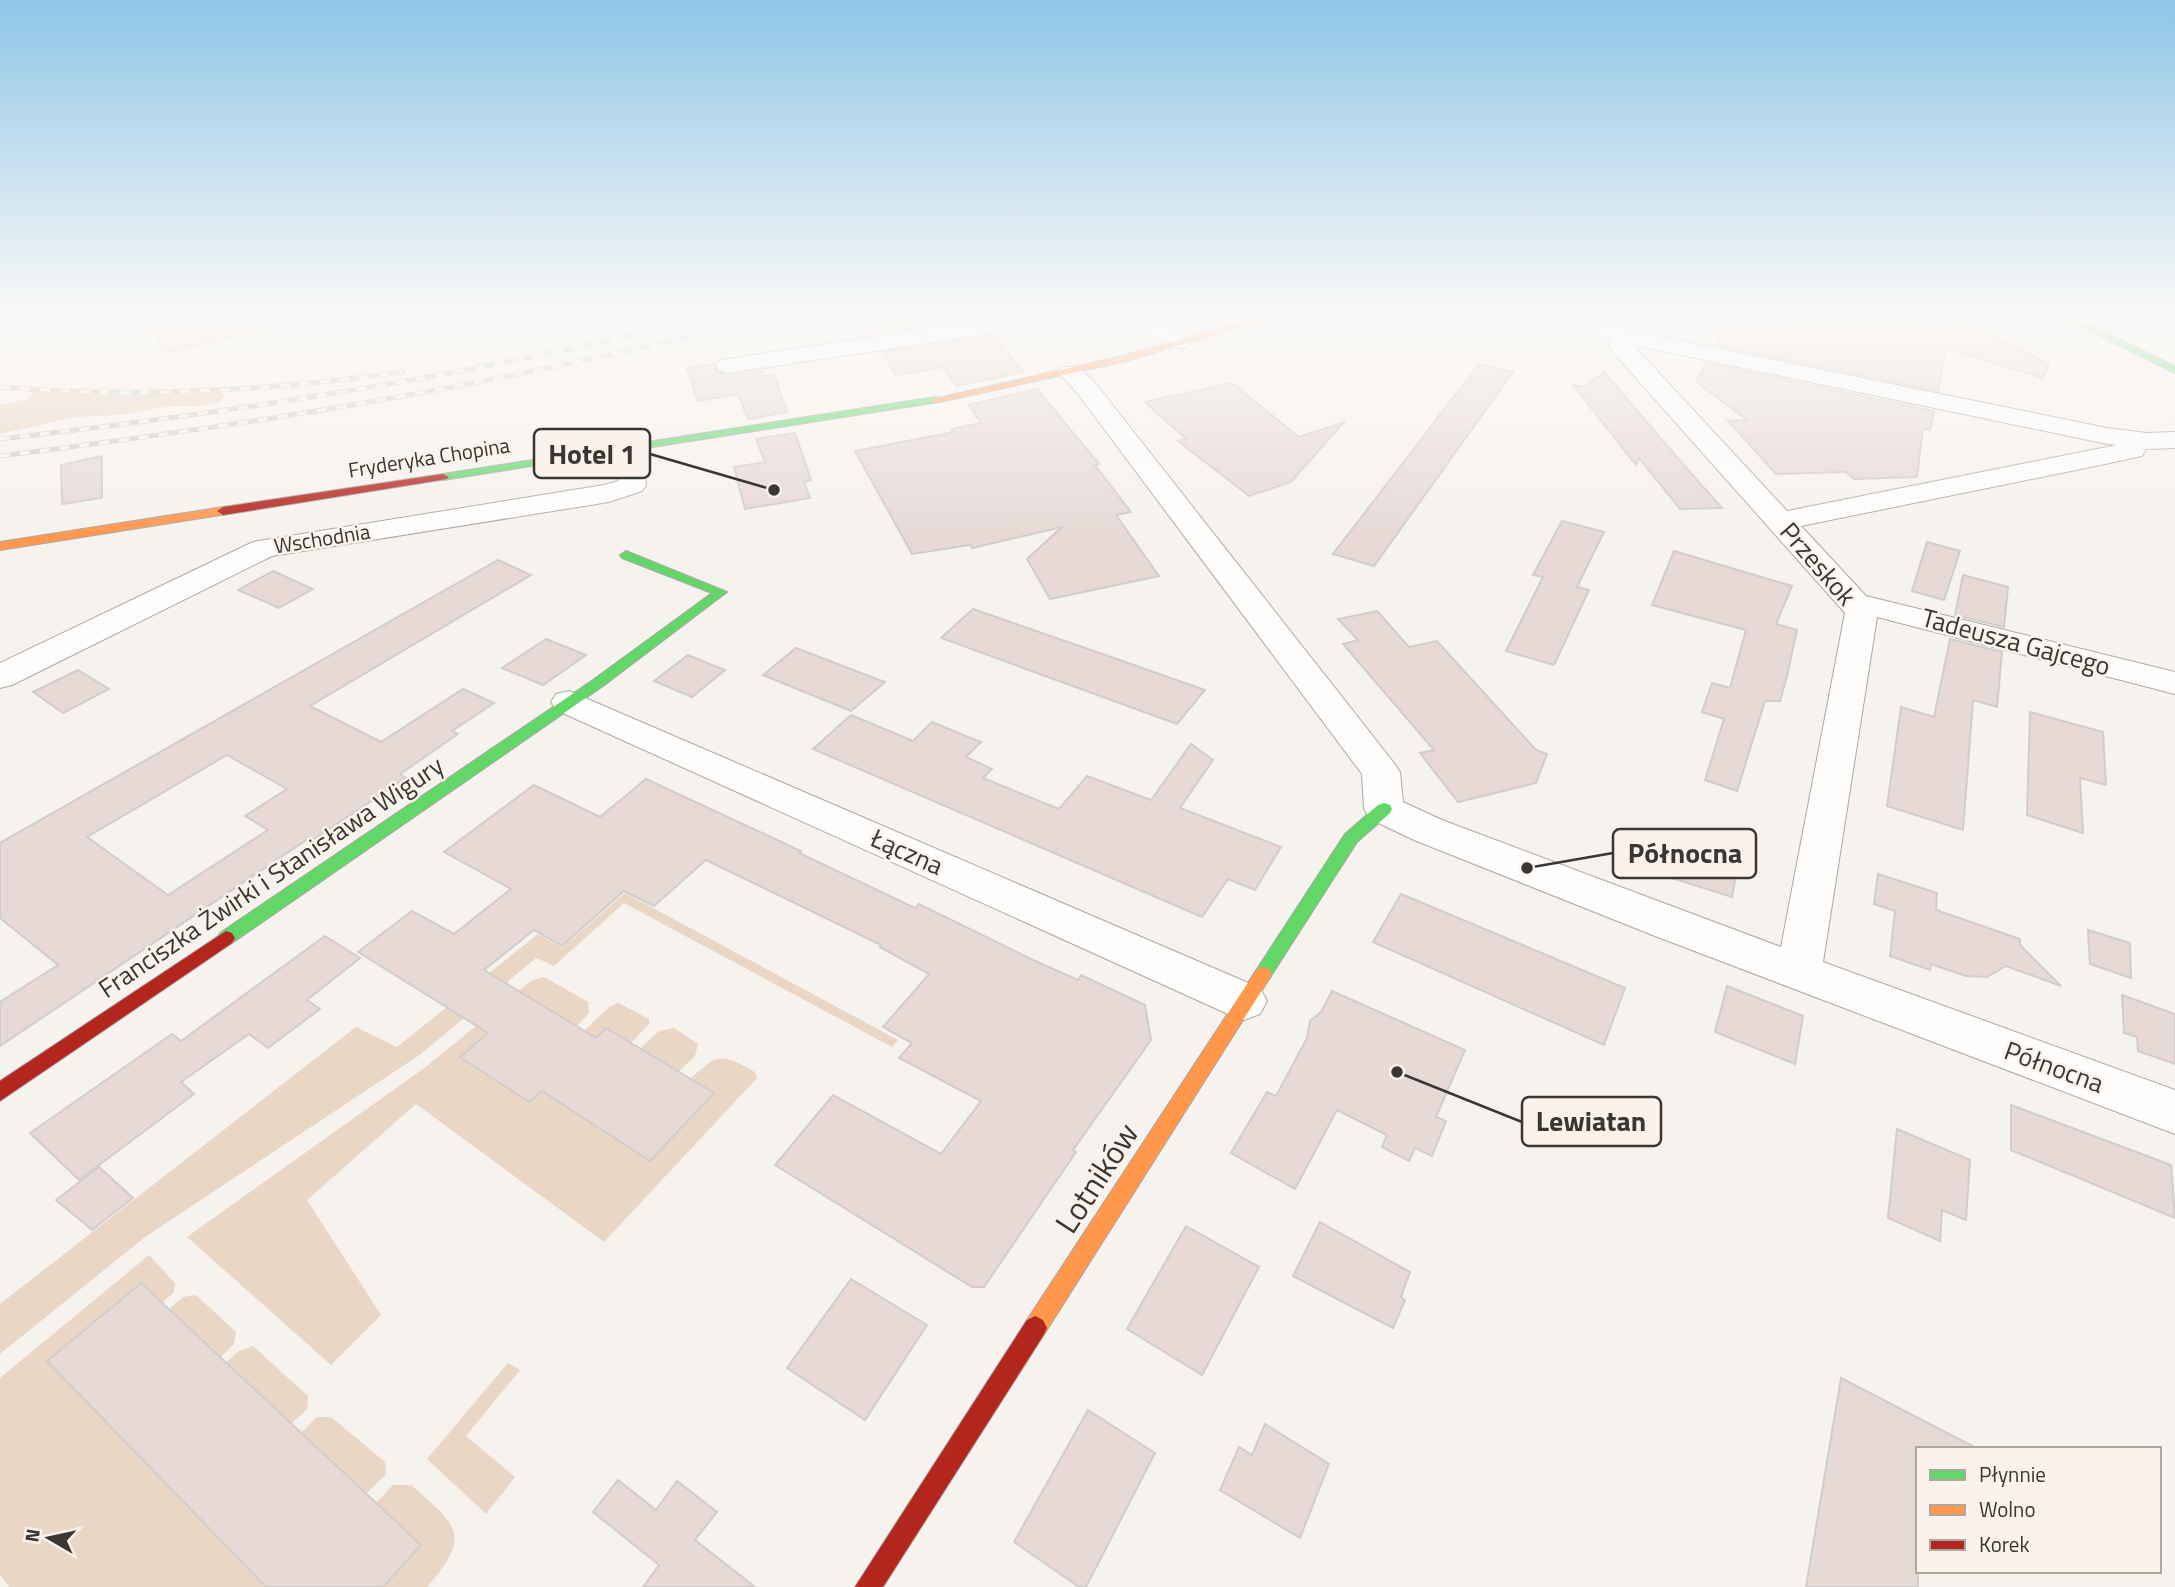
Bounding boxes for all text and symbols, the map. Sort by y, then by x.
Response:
street label: Fryderyka Chopina [346,428,512,486]
callout: Hotel 1 [534,429,650,478]
text: Hotel 1 [548,432,636,475]
street label: Przeskok [1771,513,1866,614]
street label: Wschodnia [271,515,373,561]
street label: Tadeusza Gajcego [1917,598,2115,685]
street label: Franciszka Żwirki i Stanisława Wigury [90,746,451,1007]
street label: Łączna [864,818,950,885]
callout: Północna [1613,829,1756,878]
text: Północna [1628,831,1742,874]
street label: Północna [1999,1031,2109,1102]
callout: Lewiatan [1522,1097,1661,1146]
text: Lewiatan [1536,1099,1646,1142]
street label: Lotników [1042,1113,1150,1242]
legend [1916,1447,2161,1573]
text: Płynnie [1979,1458,2046,1490]
text: Wolno [1979,1493,2036,1525]
north arrow [14,1503,84,1573]
text: N [16,1526,47,1544]
text: Korek [1979,1528,2029,1560]

